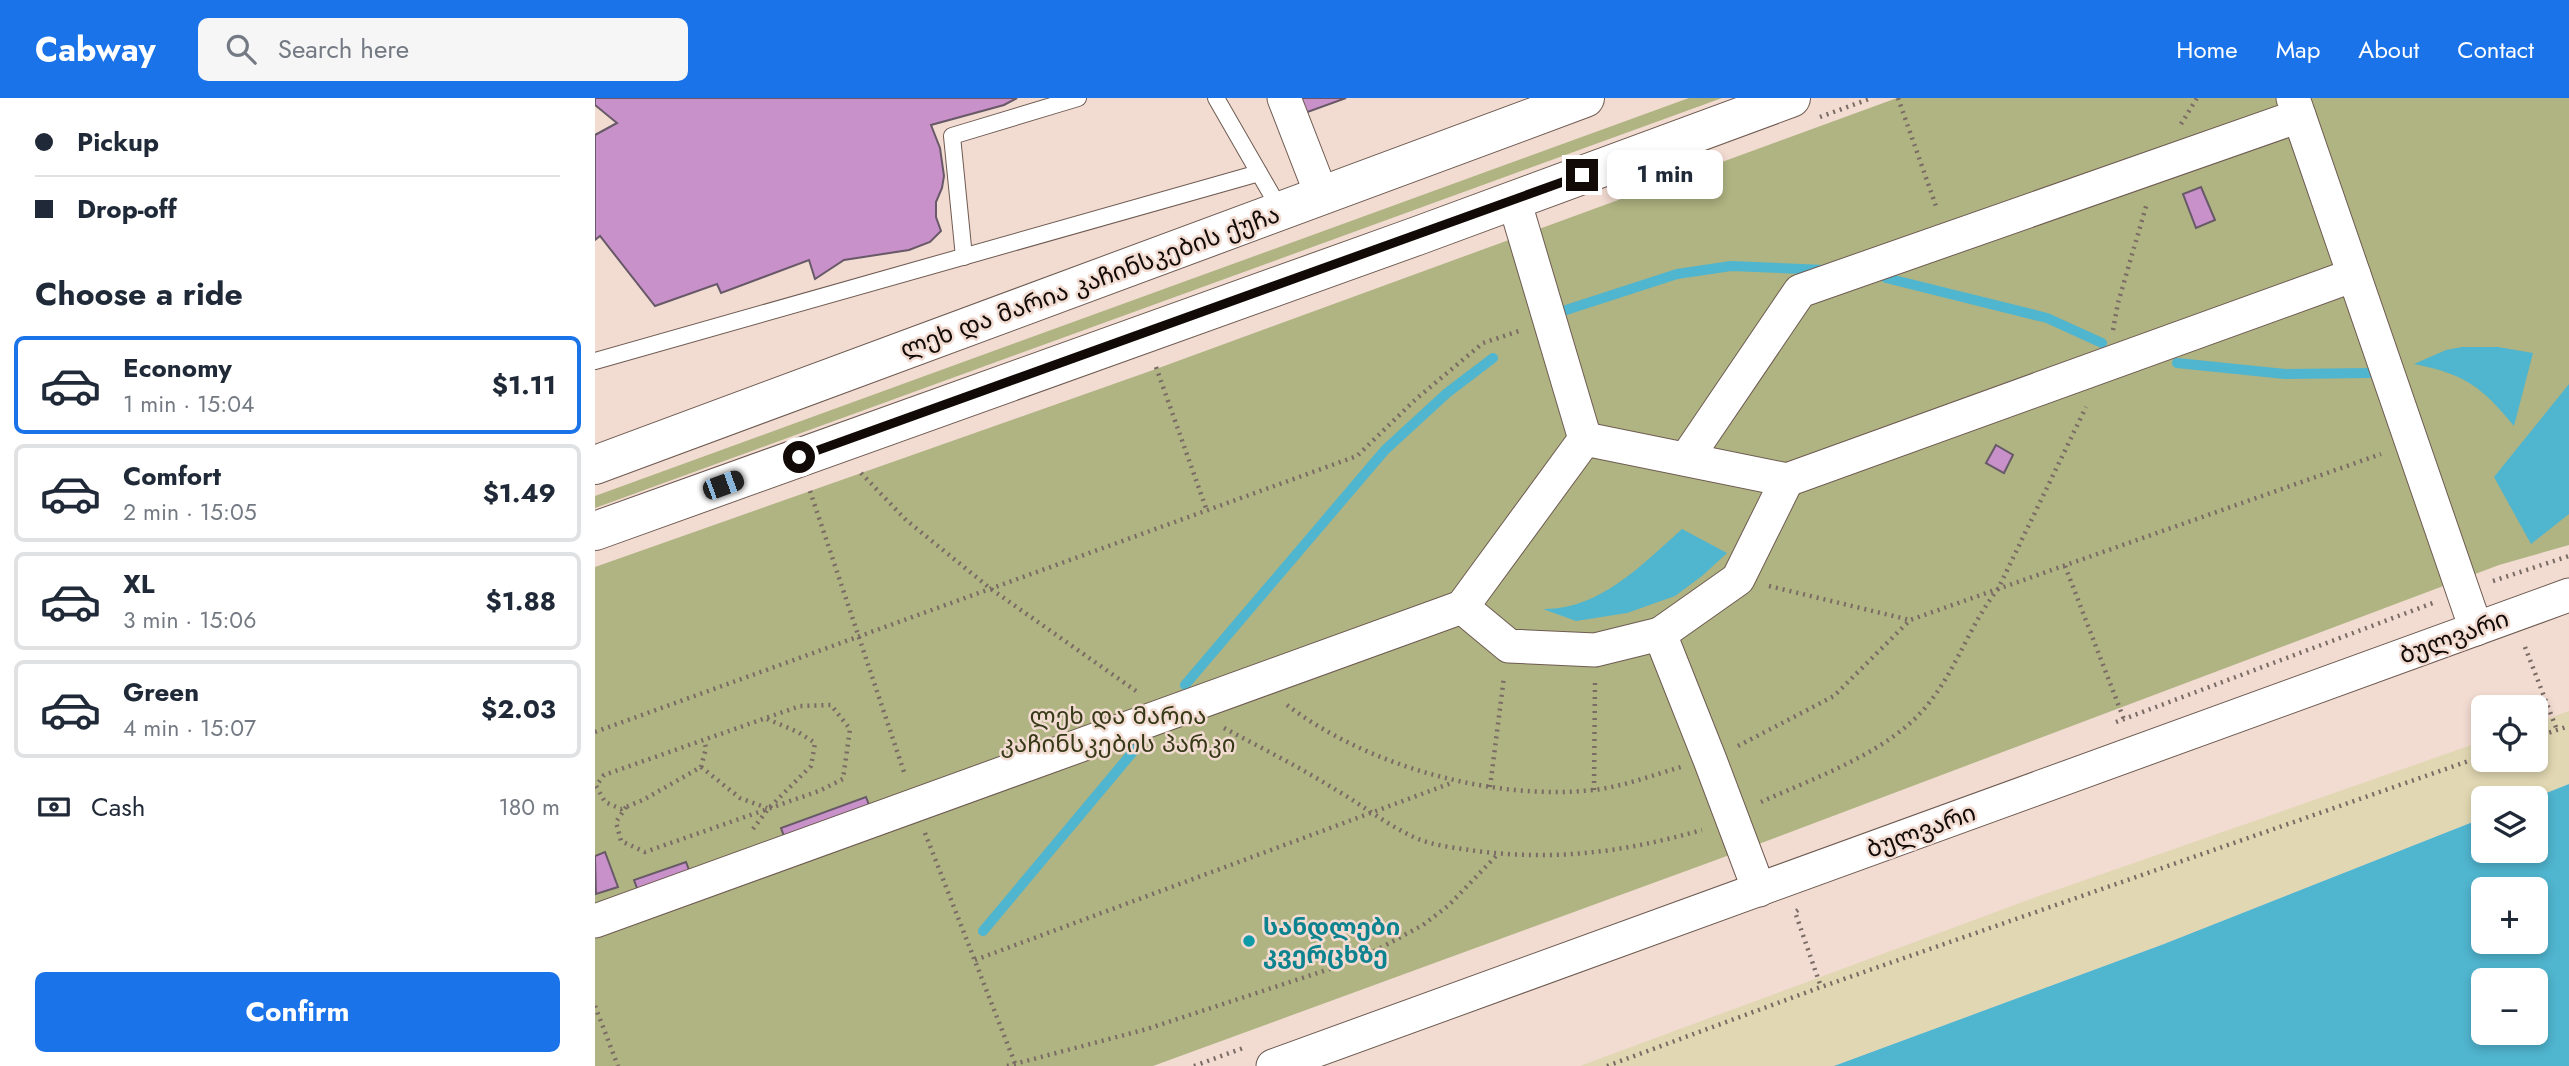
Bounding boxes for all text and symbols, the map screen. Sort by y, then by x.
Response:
search box [198,18,688,81]
text: Cabway [35,26,156,73]
icon: search [222,30,260,68]
text: Search here [278,30,409,68]
text: Home [2176,32,2238,67]
text: Map [2276,32,2320,67]
text: About [2358,32,2419,67]
text: Contact [2457,32,2534,67]
text: Pickup [77,123,159,161]
callout: 1 min [1607,150,1722,200]
text: 1 min [1636,157,1694,191]
route end [1566,159,1598,191]
text: Drop-off [77,190,177,228]
street label: ლეხ და მარია კაჩინსკების ქუჩა [895,196,1285,367]
text: Choose a ride [35,271,243,317]
text: Economy [123,349,232,387]
icon: car [39,354,102,417]
text: $1.11 [492,366,556,404]
text: 1 min · 15:04 [123,387,254,421]
route start [783,441,815,473]
text: Comfort [123,457,221,495]
icon: car [39,462,102,525]
car [700,468,747,502]
text: $1.49 [483,474,556,512]
text: 2 min · 15:05 [123,495,257,529]
text: XL [123,565,155,603]
icon: car [39,570,102,633]
text: $1.88 [486,582,556,620]
street label: ბულვარი [2394,601,2514,673]
text: 3 min · 15:06 [123,603,256,637]
text: Green [123,673,199,711]
icon: car [39,678,102,741]
text: $2.03 [481,690,556,728]
map controls [2471,695,2548,1045]
button: locate [2471,695,2548,772]
park label: ლეხ და მარია კაჩინსკების პარკი [1000,698,1236,761]
text: 4 min · 15:07 [123,711,256,745]
button: layers [2471,786,2548,863]
icon: cash [35,788,73,826]
text: Cash [91,788,145,826]
text: 180 m [498,790,560,824]
street label: ბულვარი [1861,795,1981,867]
button: + [2471,877,2548,954]
place label: სანდლები კვერცხზე [1263,909,1400,972]
marker: სანდლები კვერცხზე [1241,933,1257,949]
button: − [2471,968,2548,1045]
button: Confirm [35,972,560,1052]

